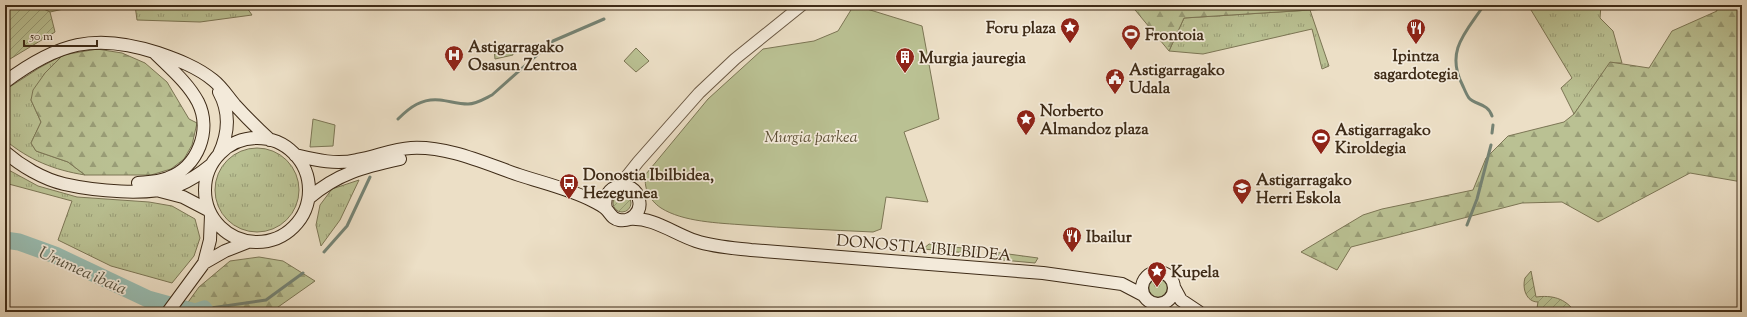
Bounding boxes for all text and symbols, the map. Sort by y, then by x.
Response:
place icon: Foru plaza [1059,16,1081,44]
restaurant icon: Ipintza sagardotegia [1405,17,1427,45]
place label: Foru plaza [986,18,1057,41]
scale bar [24,22,97,48]
sports icon: Frontoia [1120,23,1142,51]
place label: Frontoia [1145,25,1204,48]
text: 50 m [29,28,53,46]
place label: Astigarragako Osasun Zentroa [468,37,578,78]
hospital icon: Astigarragako Osasun Zentroa [443,44,465,72]
building icon: Murgia jauregia [894,46,916,74]
place label: Ipintza sagardotegia [1374,46,1459,87]
place label: Murgia jauregia [919,48,1026,71]
place label: Astigarragako Udala [1129,60,1225,101]
public building icon: Astigarragako Udala [1104,67,1126,95]
place label: Norberto Almandoz plaza [1040,101,1149,142]
place icon: Norberto Almandoz plaza [1015,108,1037,136]
place label: Astigarragako Kiroldegia [1335,120,1431,161]
park label: Murgia parkea [764,127,858,150]
sports icon: Astigarragako Kiroldegia [1310,127,1332,155]
place label: Donostia Ibilbidea, Hezegunea [583,165,714,206]
place label: Astigarragako Herri Eskola [1256,170,1352,211]
bus stop icon: Donostia Ibilbidea, Hezegunea [558,172,580,200]
school or university icon: Astigarragako Herri Eskola [1231,177,1253,205]
restaurant icon: Ibailur [1061,225,1083,253]
place label: Ibailur [1086,227,1133,250]
street label: DONOSTIA IBILBIDEA [835,230,1012,269]
water label: Urumea ibaia [34,242,130,302]
place icon: Kupela [1146,260,1168,288]
place label: Kupela [1171,262,1220,285]

